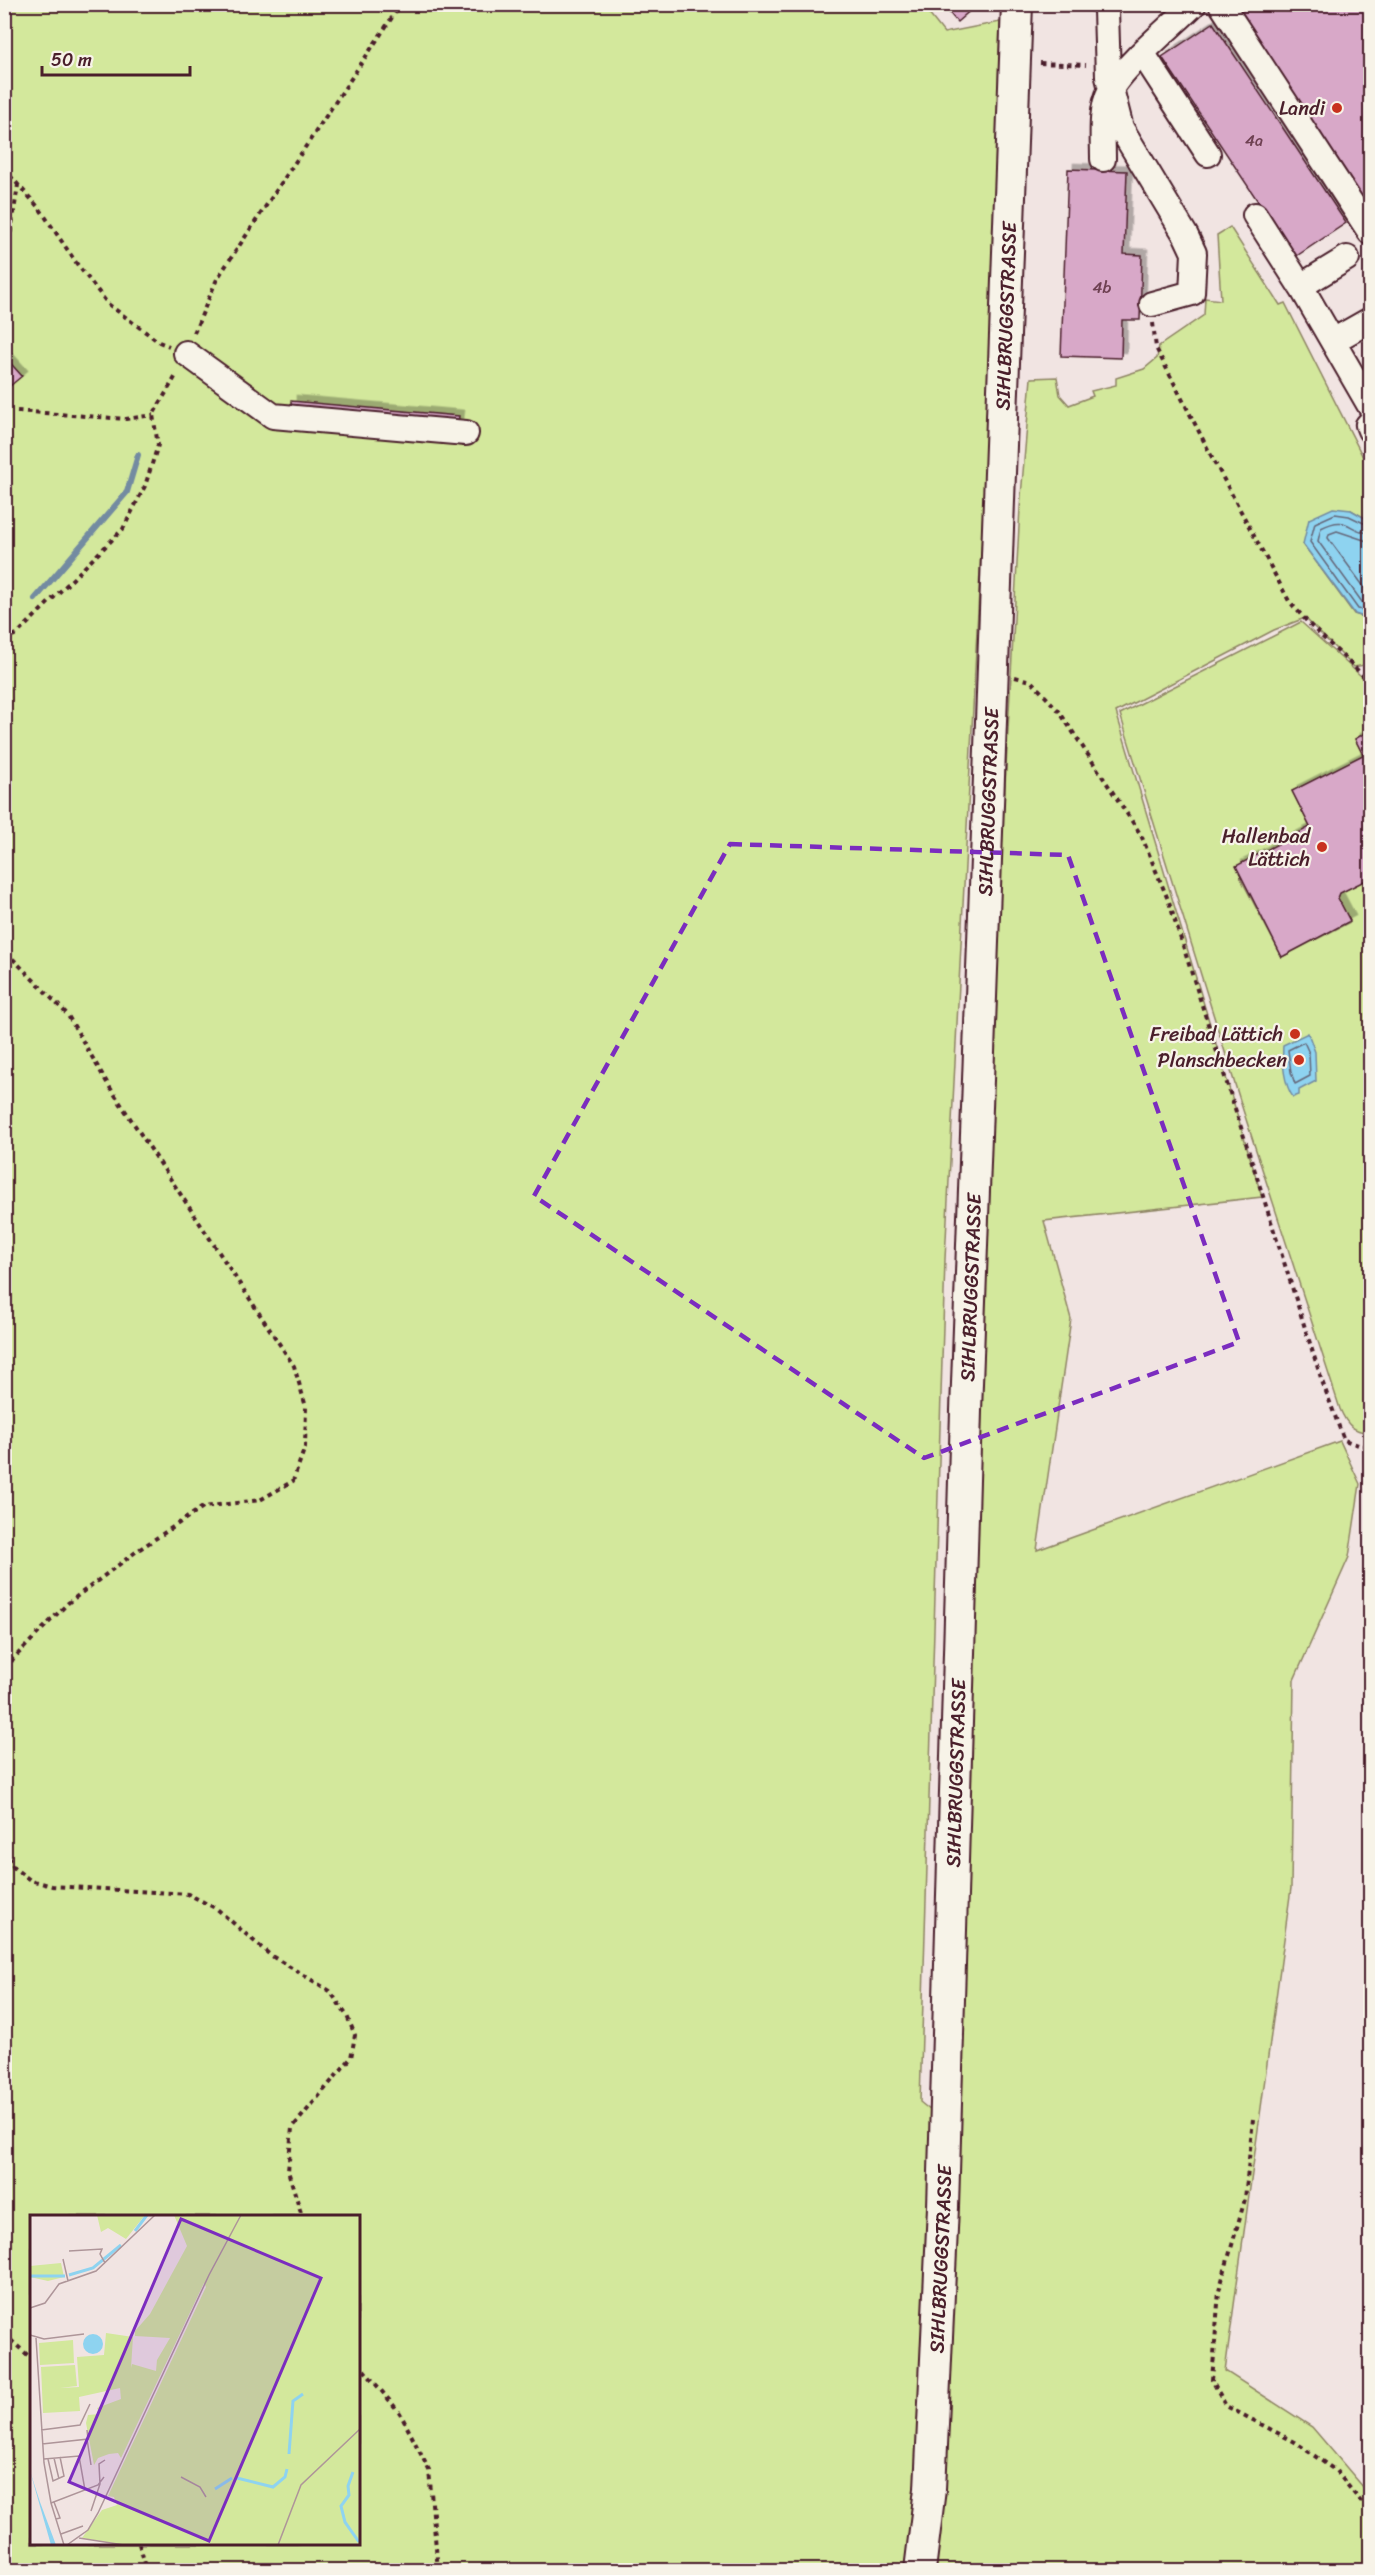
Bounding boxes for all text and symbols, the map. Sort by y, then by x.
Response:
scale bar [42,39,190,77]
text: 50 m [51,44,92,76]
place label: Landi [1279,91,1326,126]
marker: Landi [1330,101,1344,115]
house number: 4a [1245,126,1263,155]
street label: SIHLBRUGGSTRASSE [985,219,1027,411]
house number: 4b [1093,273,1112,302]
street label: SIHLBRUGGSTRASSE [968,705,1010,897]
place label: Hallenbad Lättich [1222,819,1311,877]
marker: Hallenbad Lättich [1315,840,1329,854]
place label: Freibad Lättich [1150,1017,1283,1052]
marker: Freibad Lättich [1288,1027,1302,1041]
place label: Planschbecken [1158,1043,1287,1078]
marker: Planschbecken [1292,1053,1306,1067]
street label: SIHLBRUGGSTRASSE [950,1191,992,1382]
street label: SIHLBRUGGSTRASSE [936,1676,976,1868]
street label: SIHLBRUGGSTRASSE [919,2162,962,2354]
inset map [30,2215,360,2545]

